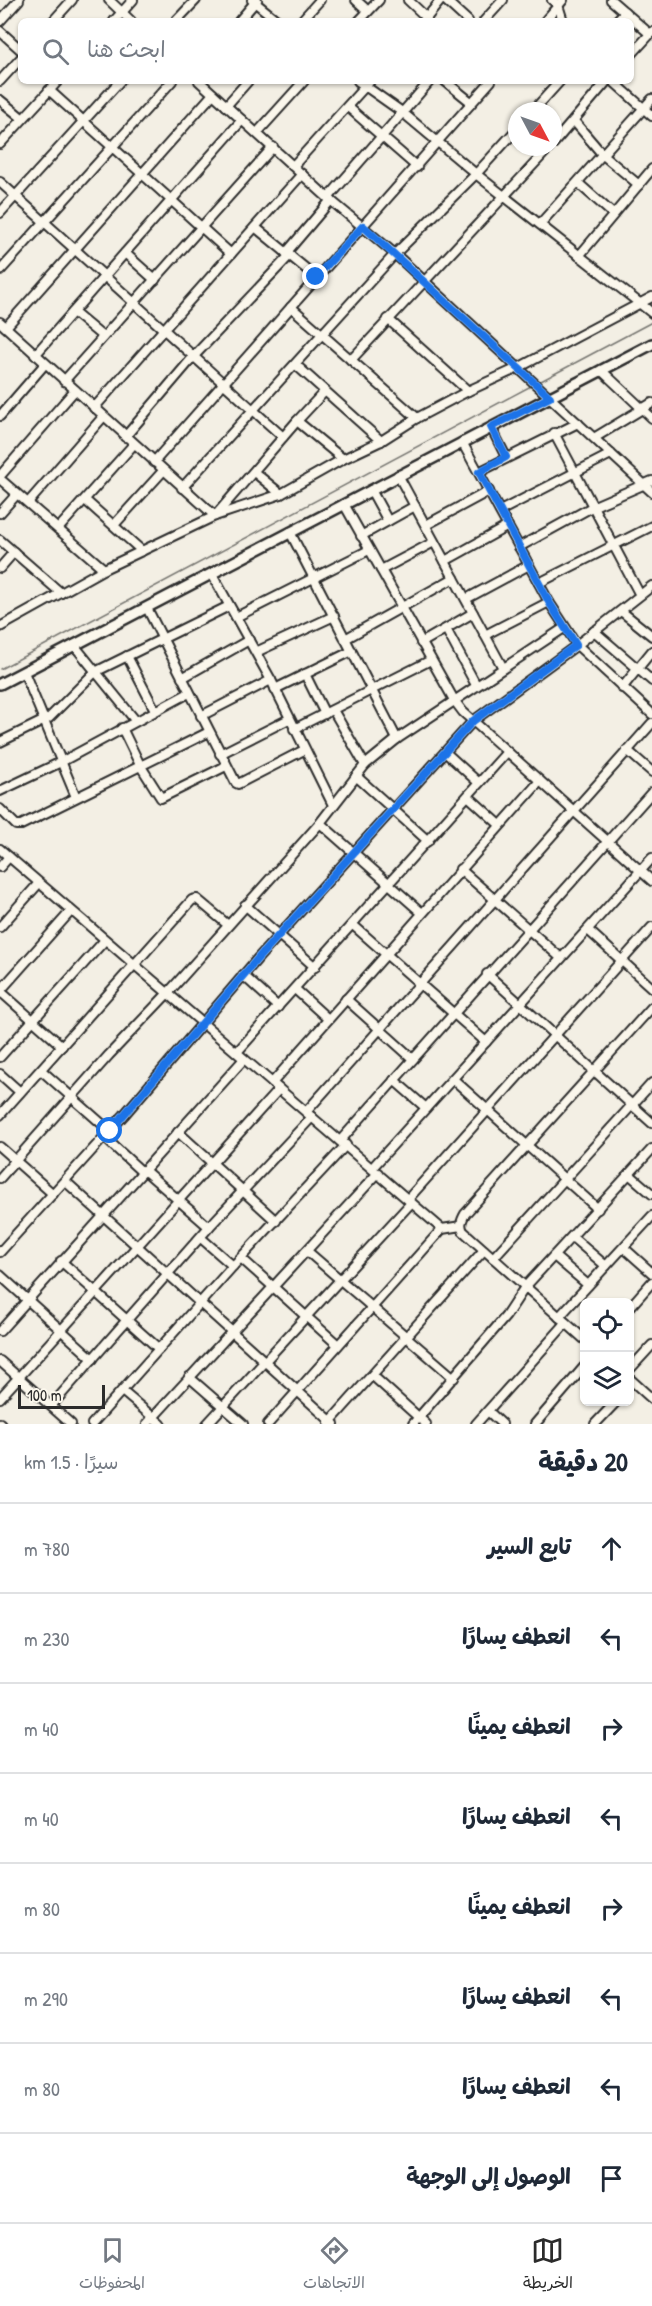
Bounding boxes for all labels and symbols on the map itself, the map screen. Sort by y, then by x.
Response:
north arrow [508,102,562,156]
route end [302,263,328,289]
route start [96,1117,122,1143]
scale bar [18,1382,105,1410]

